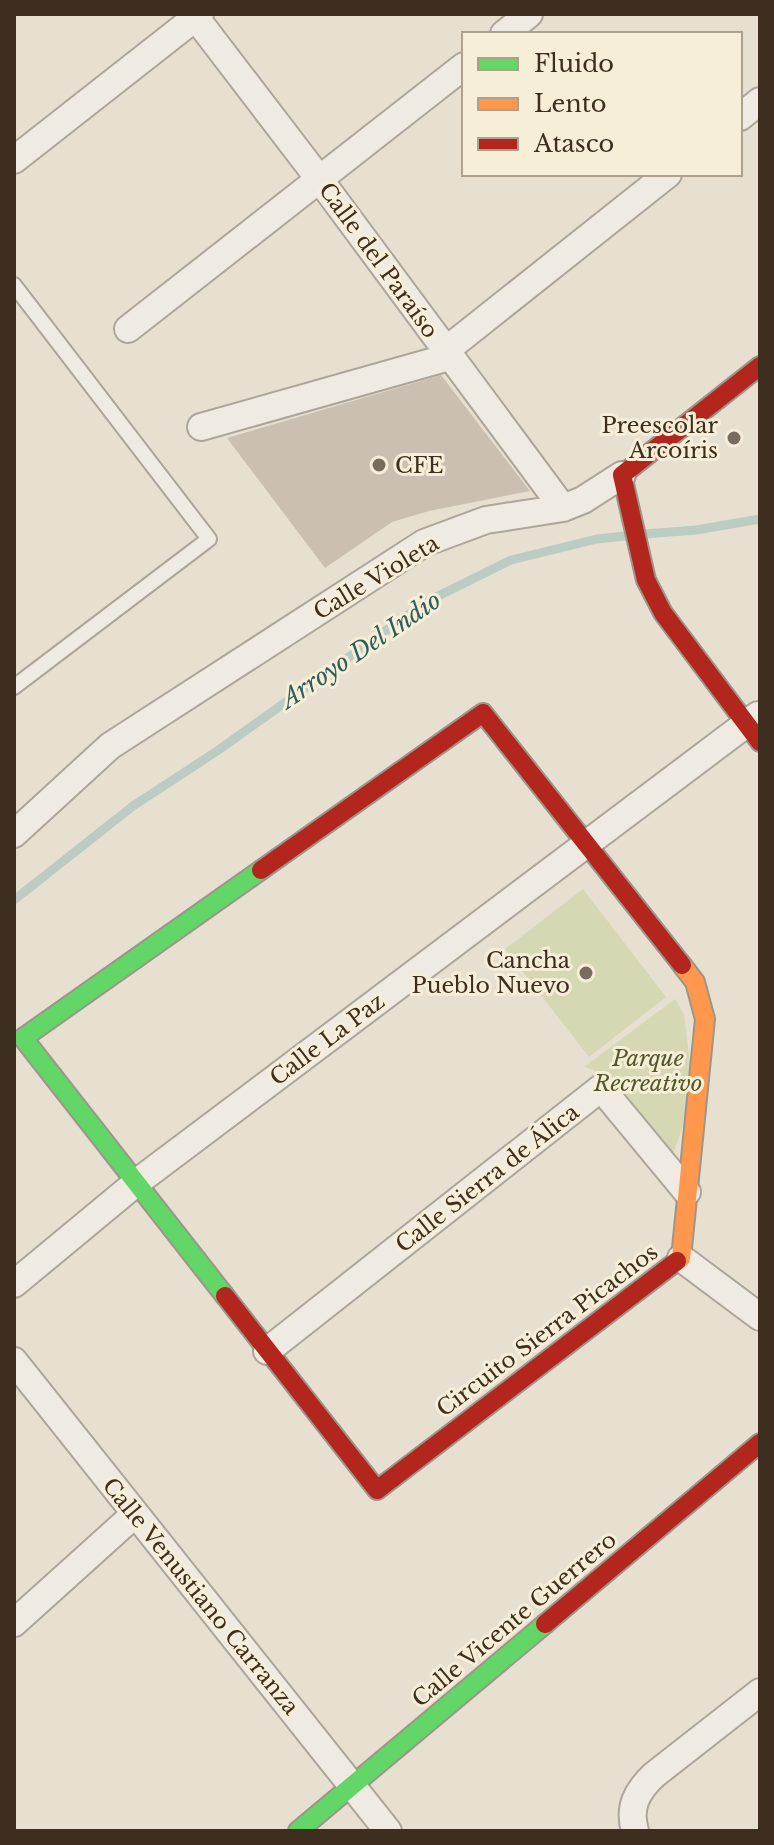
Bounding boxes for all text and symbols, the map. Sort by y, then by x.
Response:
legend [462,32,742,176]
text: Fluido [534,49,614,78]
text: Lento [534,89,607,118]
text: Atasco [533,129,614,158]
street label: Calle del Paraíso [313,177,444,343]
place label: Preescolar Arcoíris [601,412,718,464]
marker: Preescolar Arcoíris [725,429,743,447]
place label: CFE [395,452,443,479]
marker: CFE [370,456,388,474]
street label: Calle Violeta [309,529,444,625]
water label: Arroyo Del Indio [273,585,446,716]
place label: Cancha Pueblo Nuevo [412,947,571,999]
marker: Cancha Pueblo Nuevo [577,964,595,982]
street label: Calle La Paz [265,988,390,1091]
park label: Parque Recreativo [593,1045,702,1097]
street label: Calle Sierra de Álica [390,1097,585,1258]
street label: Circuito Sierra Picachos [431,1238,663,1422]
street label: Calle Venustiano Carranza [97,1473,305,1721]
street label: Calle Vicente Guerrero [407,1526,622,1713]

